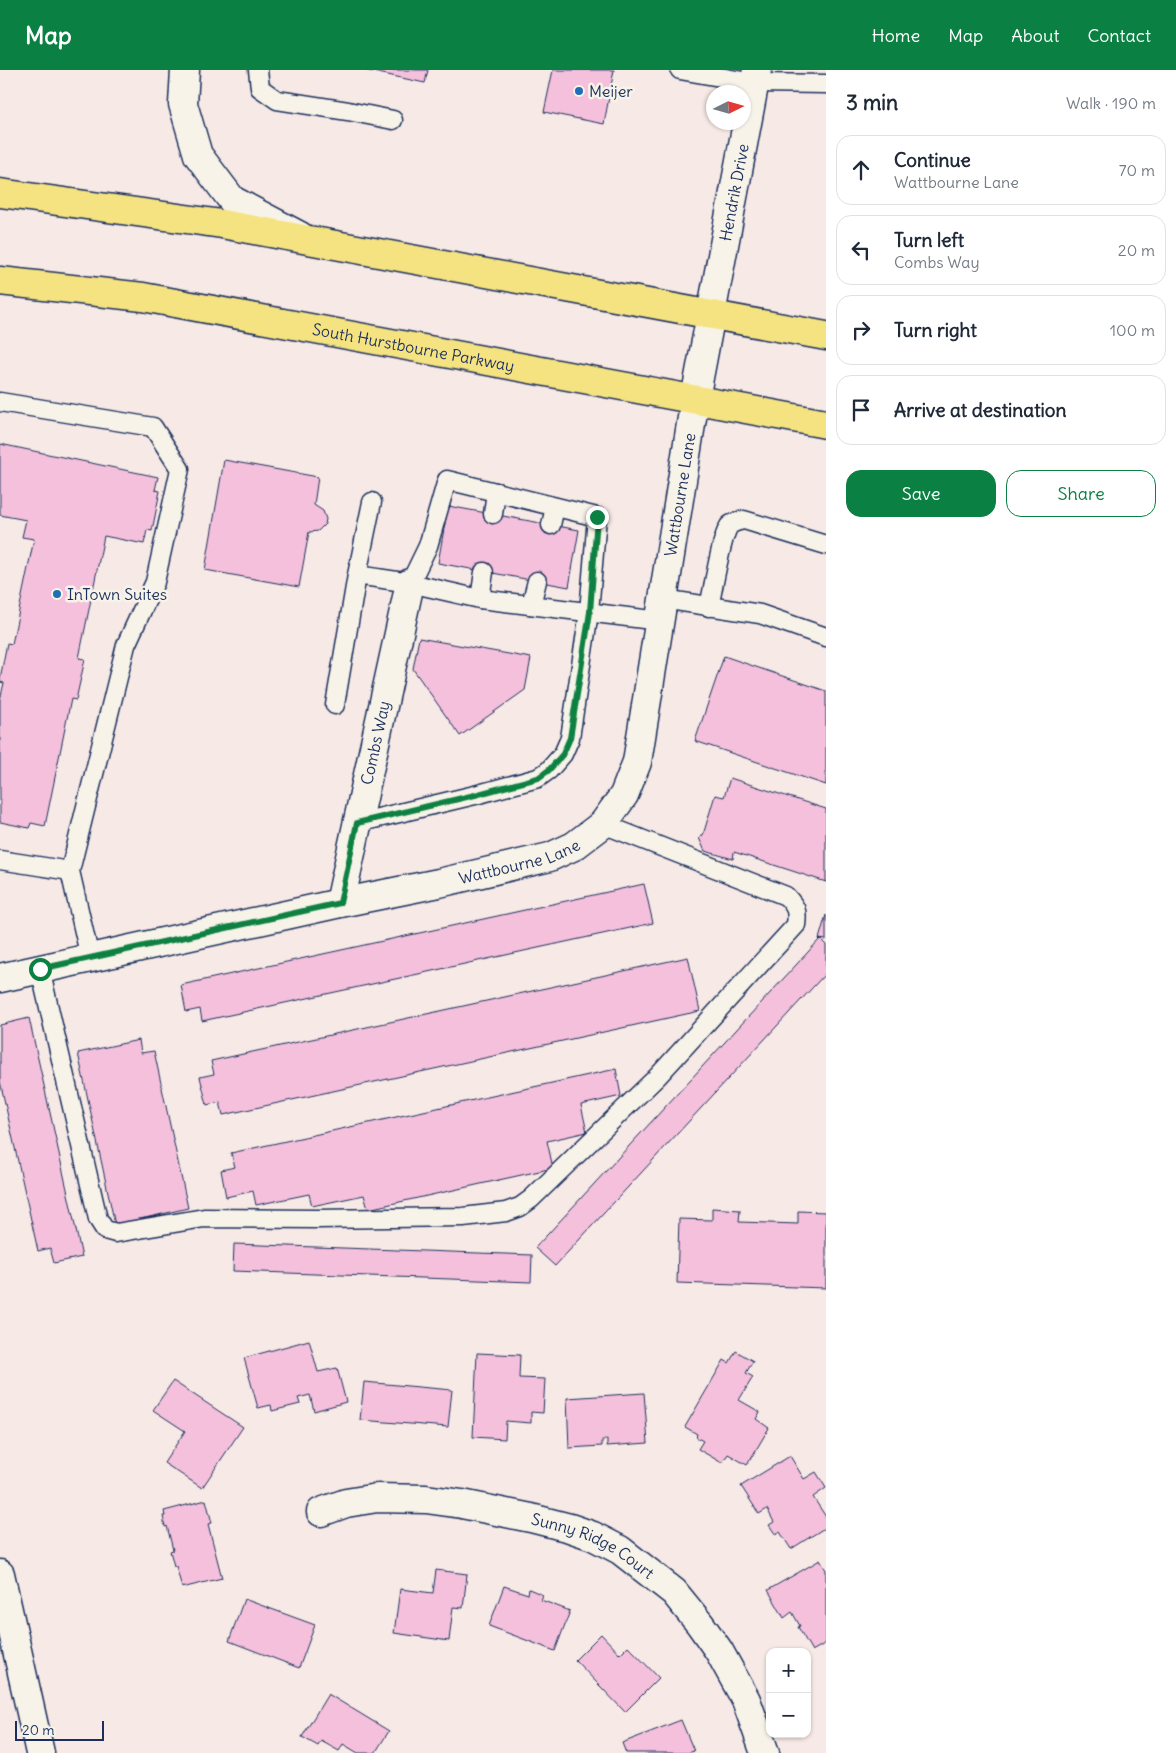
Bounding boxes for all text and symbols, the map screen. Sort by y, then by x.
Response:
text: Map [25,20,72,50]
text: Home [872,24,920,47]
text: Map [948,24,983,47]
text: About [1011,24,1059,47]
text: Contact [1087,24,1151,47]
place label: Meijer [589,81,633,101]
marker: Meijer [573,85,585,97]
north arrow [706,85,751,130]
text: 3 min [846,89,898,116]
text: Walk · 190 m [1066,93,1156,113]
street label: Hendrik Drive [715,142,753,243]
text: Continue [894,148,971,172]
icon: ahead [847,156,875,184]
text: 70 m [1119,160,1155,180]
text: Wattbourne Lane [894,172,1019,192]
text: Turn left [894,228,964,252]
icon: left [847,236,875,264]
text: 20 m [1118,240,1155,260]
text: Combs Way [894,252,979,272]
icon: right [847,316,875,344]
text: Turn right [894,318,977,342]
street label: South Hurstbourne Parkway [311,319,516,376]
text: 100 m [1110,320,1155,340]
icon: arrive [847,396,875,424]
text: Arrive at destination [894,398,1067,422]
street label: Wattbourne Lane [660,431,699,558]
button: Save [846,470,996,517]
button: Share [1006,470,1156,517]
route end [586,506,609,529]
place label: InTown Suites [67,584,167,604]
marker: InTown Suites [51,588,63,600]
street label: Combs Way [356,699,394,787]
street label: Wattbourne Lane [456,835,584,888]
route start [29,958,52,981]
street label: Sunny Ridge Court [529,1509,659,1583]
map controls [766,1648,811,1738]
button: + [766,1648,811,1693]
button: − [766,1693,811,1738]
scale bar [15,1718,104,1741]
text: 20 m [22,1721,55,1739]

